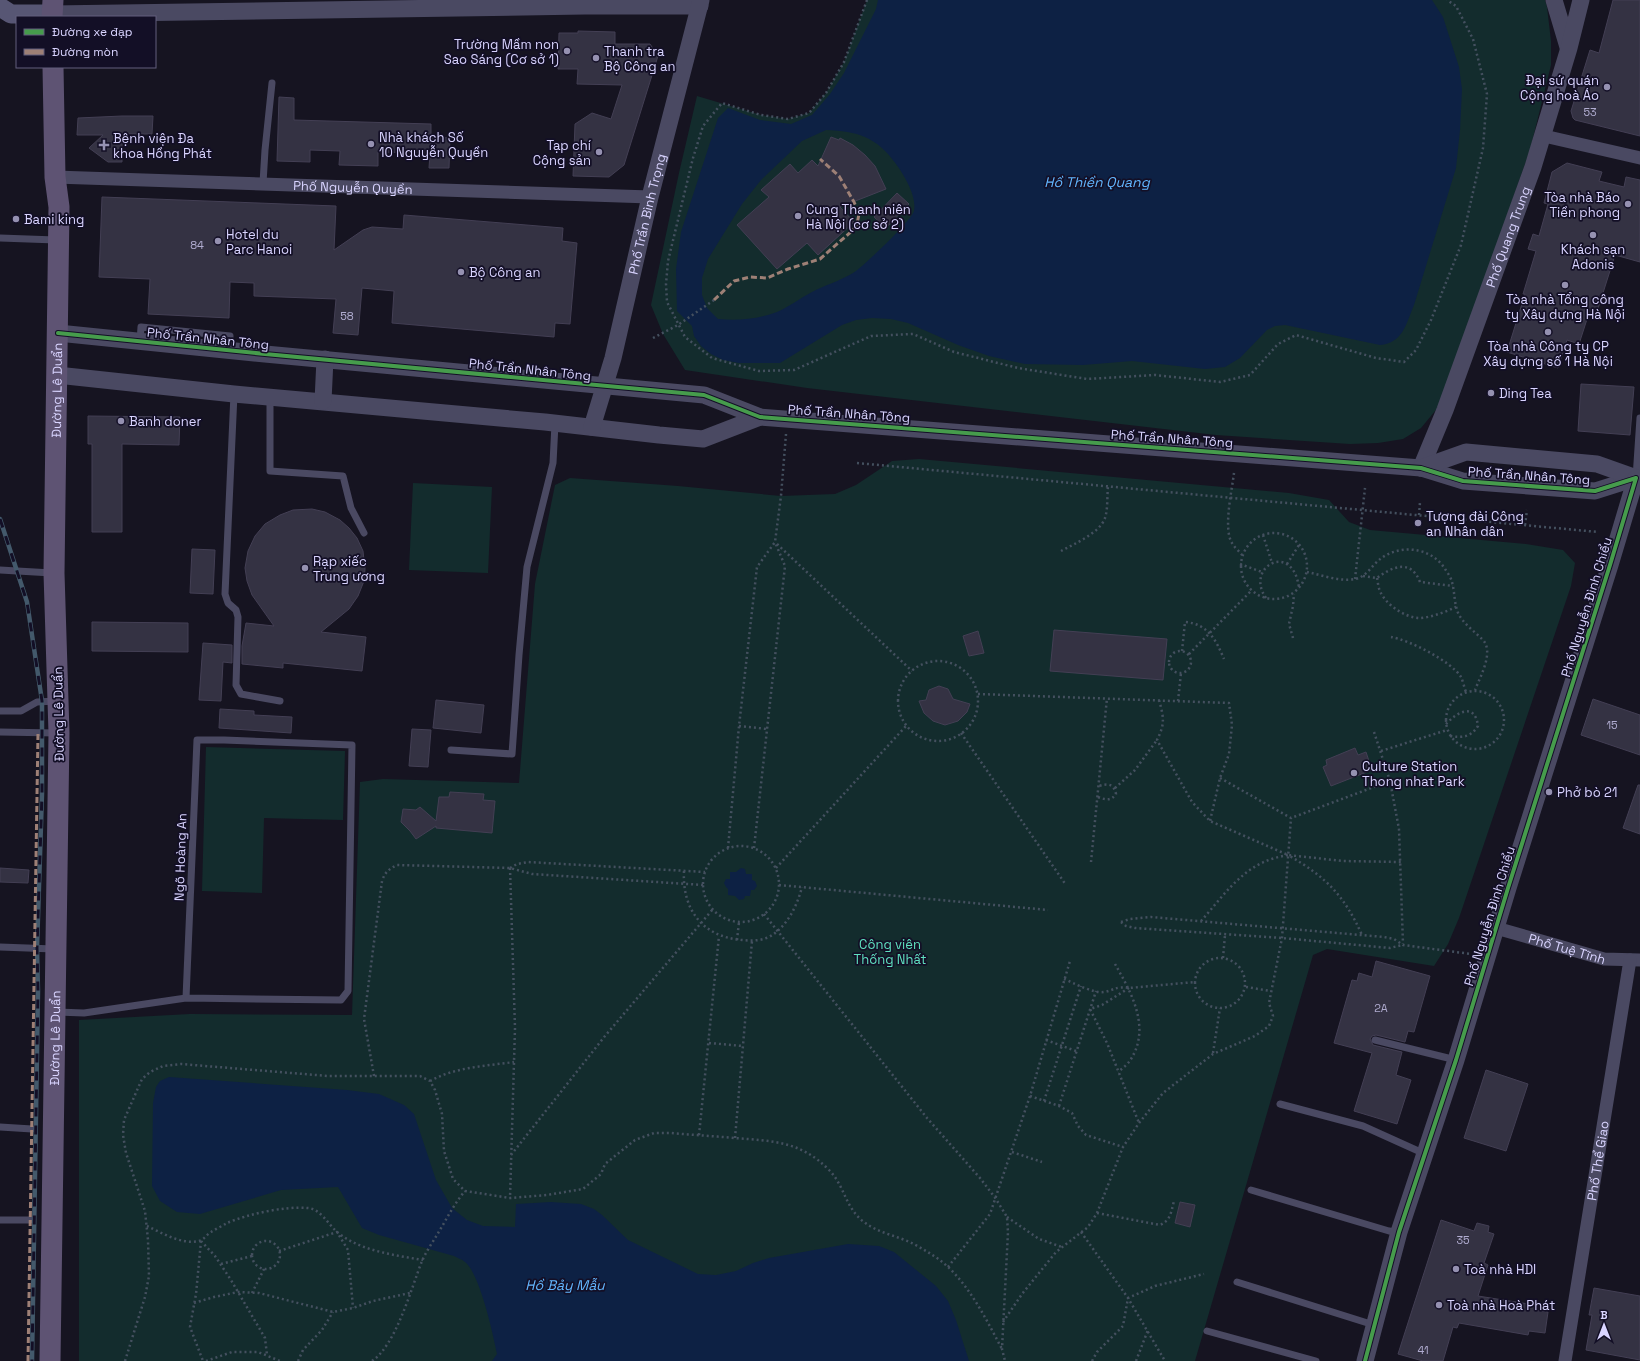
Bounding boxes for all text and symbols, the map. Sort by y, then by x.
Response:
legend [16,16,156,68]
text: Đường xe đạp [52,24,133,40]
place label: Trường Mầm non Sao Sáng (Cơ sở 1) [444,36,559,68]
place label: Thanh tra Bộ Công an [604,43,675,75]
text: Đường mòn [52,44,118,60]
marker: Trường Mầm non Sao Sáng (Cơ sở 1) [562,46,572,56]
marker: Thanh tra Bộ Công an [591,53,601,63]
place label: Đại sứ quán Cộng hoà Áo [1520,72,1599,104]
marker: Đại sứ quán Cộng hoà Áo [1602,82,1612,92]
house number: 53 [1583,105,1597,119]
place label: Nhà khách Số 10 Nguyễn Quyền [379,129,488,161]
place label: Bệnh viện Đa khoa Hồng Phát [113,130,212,162]
place label: Tạp chí Cộng sản [533,137,592,169]
marker: Bệnh viện Đa khoa Hồng Phát [98,139,110,151]
marker: Nhà khách Số 10 Nguyễn Quyền [366,139,376,149]
marker: Tạp chí Cộng sản [594,147,604,157]
street label: Phố Trần Bình Trọng [624,152,670,276]
water label: Hồ Thiền Quang [1044,173,1151,191]
street label: Phố Nguyễn Quyền [293,177,413,198]
street label: Phố Quang Trung [1482,184,1534,290]
place label: Tòa nhà Báo Tiền phong [1544,189,1620,221]
marker: Tòa nhà Báo Tiền phong [1623,199,1633,209]
place label: Cung Thanh niên Hà Nội (cơ sở 2) [806,201,911,233]
place label: Bami king [24,211,84,228]
marker: Cung Thanh niên Hà Nội (cơ sở 2) [793,211,803,221]
marker: Bami king [11,214,21,224]
place label: Hotel du Parc Hanoi [226,226,292,258]
marker: Khách sạn Adonis [1588,230,1598,240]
marker: Hotel du Parc Hanoi [213,236,223,246]
house number: 84 [190,238,204,252]
place label: Khách sạn Adonis [1561,241,1625,273]
place label: Bộ Công an [469,264,540,281]
marker: Bộ Công an [456,267,466,277]
marker: Tòa nhà Tổng công ty Xây dựng Hà Nội [1560,280,1570,290]
place label: Tòa nhà Tổng công ty Xây dựng Hà Nội [1505,291,1625,323]
house number: 58 [340,309,354,323]
street label: Phố Trần Nhân Tông [146,324,270,353]
marker: Tòa nhà Công ty CP Xây dựng số 1 Hà Nội [1543,327,1553,337]
place label: Tòa nhà Công ty CP Xây dựng số 1 Hà Nội [1483,338,1613,370]
street label: Đường Lê Duẩn [48,343,66,438]
street label: Phố Trần Nhân Tông [468,355,592,384]
place label: Ding Tea [1499,385,1552,402]
marker: Ding Tea [1486,388,1496,398]
street label: Phố Trần Nhân Tông [787,401,911,426]
place label: Banh doner [129,413,201,430]
marker: Banh doner [116,416,126,426]
street label: Phố Trần Nhân Tông [1110,426,1234,451]
street label: Phố Trần Nhân Tông [1467,463,1591,488]
place label: Tượng đài Công an Nhân dân [1426,508,1524,540]
marker: Tượng đài Công an Nhân dân [1413,518,1423,528]
street label: Phố Nguyễn Đình Chiểu [1557,535,1616,679]
place label: Rạp xiếc Trung ương [313,553,385,585]
marker: Rạp xiếc Trung ương [300,563,310,573]
street label: Đường Lê Duẩn [49,666,68,762]
house number: 15 [1606,718,1618,732]
place label: Culture Station Thong nhat Park [1362,758,1465,790]
marker: Culture Station Thong nhat Park [1349,768,1359,778]
place label: Phở bò 21 [1557,784,1617,801]
marker: Phở bò 21 [1544,787,1554,797]
street label: Ngõ Hoàng An [170,813,191,901]
street label: Phố Nguyễn Đình Chiểu [1460,844,1519,988]
street label: Phố Tuệ Tĩnh [1526,930,1608,968]
park label: Công viên Thống Nhất [854,936,926,968]
street label: Đường Lê Duẩn [46,990,64,1086]
house number: 2A [1374,1001,1388,1015]
street label: Phố Thể Giao [1583,1120,1613,1202]
house number: 35 [1456,1233,1470,1247]
place label: Toà nhà HDI [1464,1261,1536,1278]
marker: Toà nhà HDI [1451,1264,1461,1274]
water label: Hồ Bảy Mẫu [525,1276,606,1294]
place label: Toà nhà Hoà Phát [1447,1297,1555,1314]
marker: Toà nhà Hoà Phát [1434,1300,1444,1310]
north arrow [1584,1305,1624,1345]
text: B [1600,1308,1608,1322]
house number: 41 [1417,1343,1429,1357]

